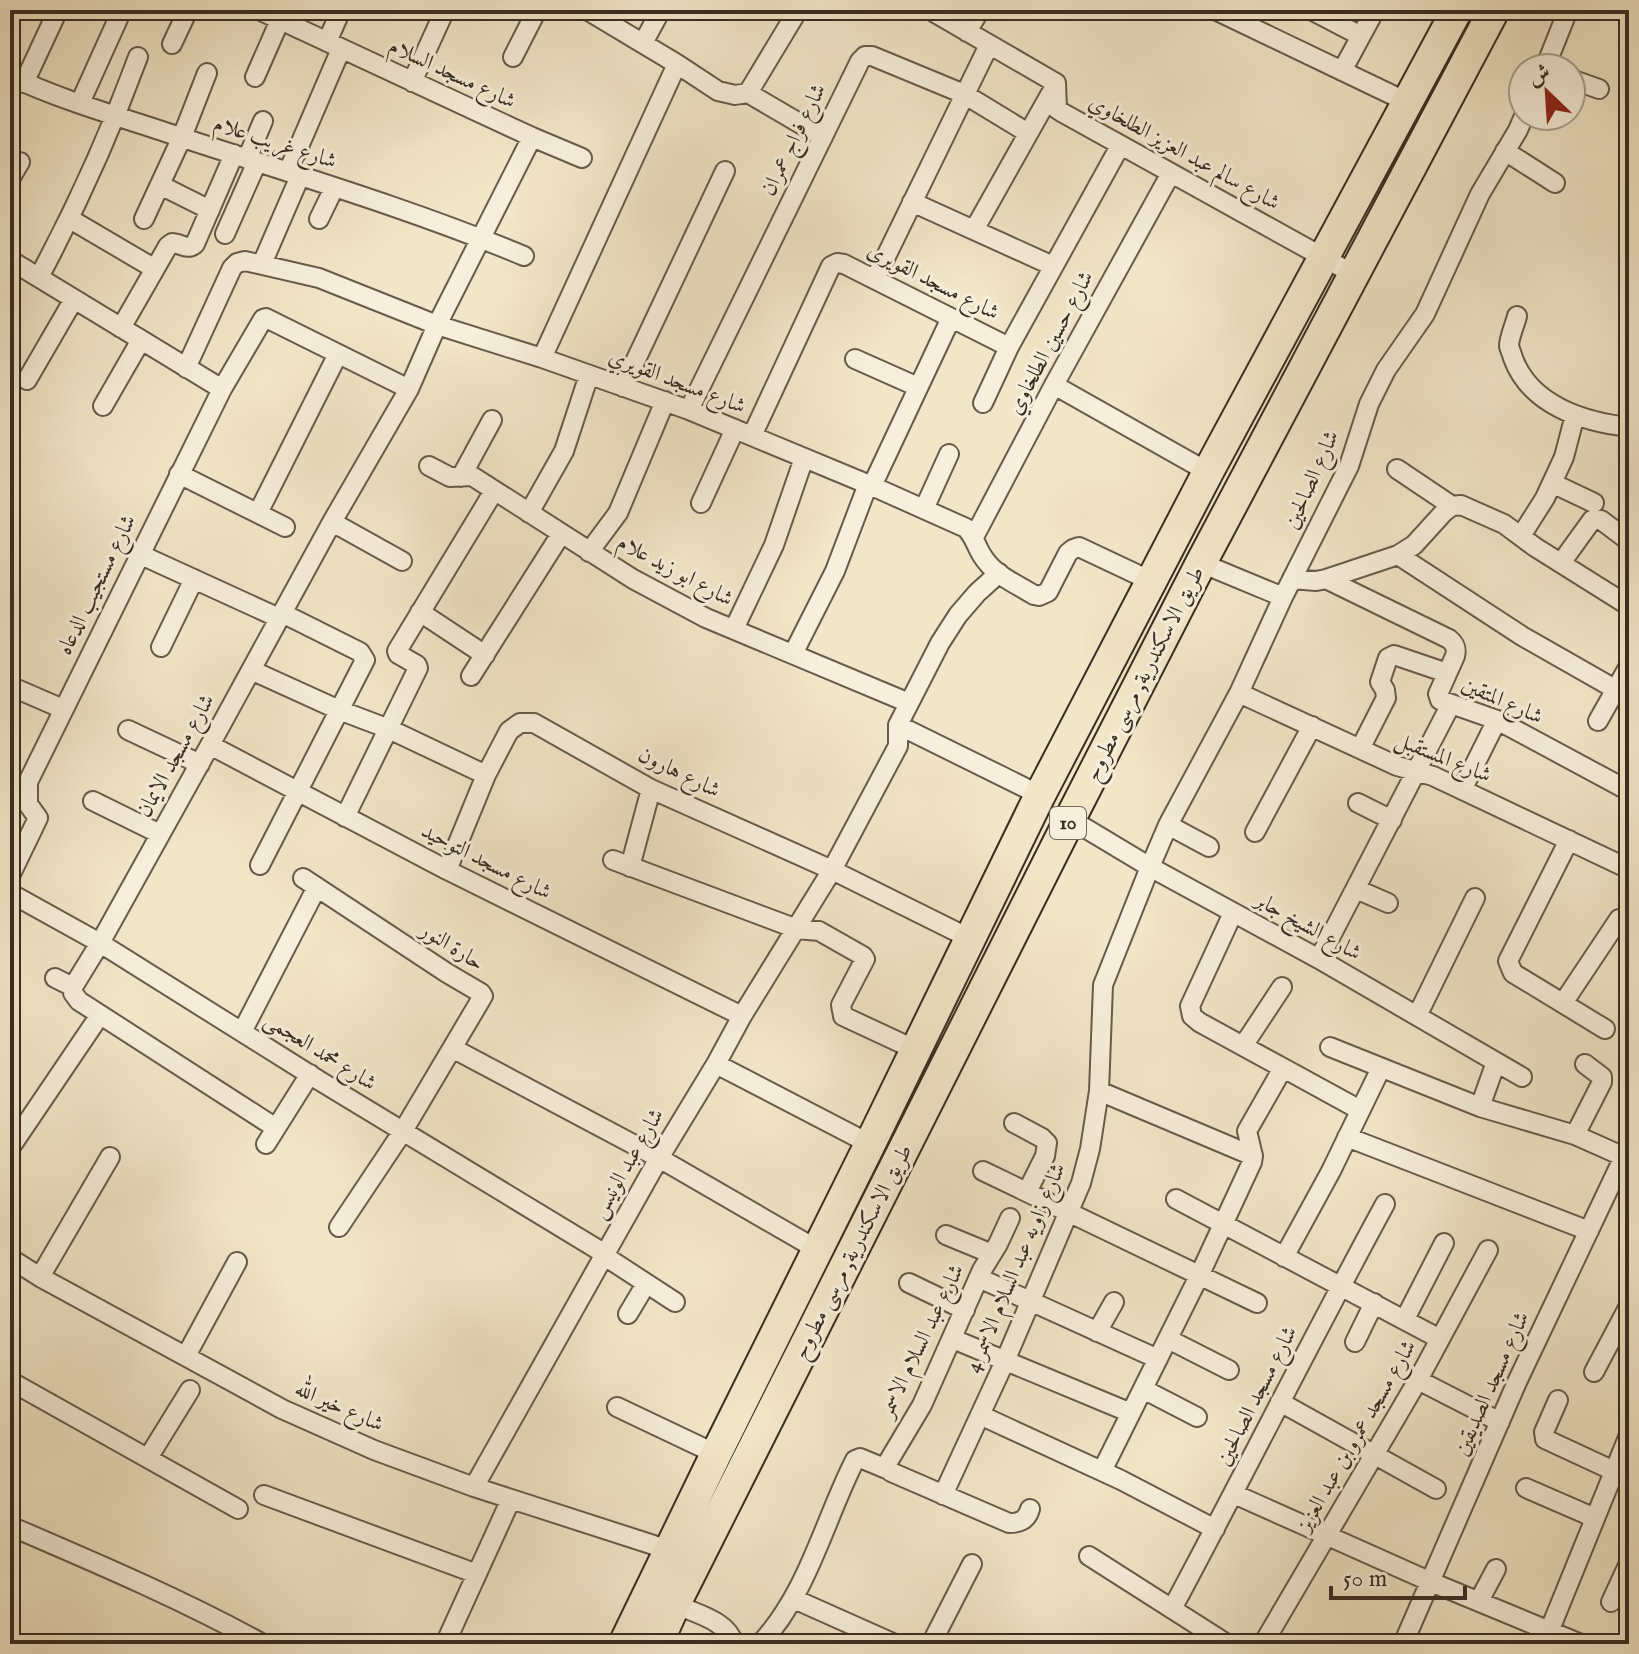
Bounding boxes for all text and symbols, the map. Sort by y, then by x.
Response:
street label: شارع مسجد السلام [382,32,520,119]
north arrow [1507,52,1587,132]
text: ش [1524,58,1555,93]
street label: شارع فراج عمران [755,79,837,203]
street label: شارع سالم عبد العزيز الطلخاوي [1081,89,1285,221]
street label: شارع غريب علام [209,110,340,180]
street label: شارع مسجد القويرى [861,237,1004,330]
street label: شارع حسين الطلخاوي [1001,266,1103,421]
street label: شارع مسجد القويري [603,343,750,424]
street label: شارع الصالحين [1278,426,1349,535]
street label: شارع مستجيب الدعاه [51,510,146,661]
street label: شارع ابو زيد علام [610,529,738,617]
street label: طريق الاسكندرية, مرسى مطروح [1079,562,1215,788]
street label: شارع المتقين [1456,671,1547,734]
street label: شارع مسجد الايمان [131,689,224,824]
street label: شارع المستقبل [1390,726,1495,793]
street label: شارع هارون [632,741,725,808]
road number: 10 [1050,807,1086,839]
street label: شارع مسجد التوحيد [415,817,556,910]
street label: شارع الشيخ جابر [1246,885,1366,971]
street label: حارة النور [413,915,489,978]
street label: شارع محمد العجمى [257,1006,381,1100]
street label: شارع عبد الونيس [585,1104,674,1226]
street label: طريق الاسكندرية, مرسى مطروح [787,1140,923,1366]
street label: شارع زاويه عبد السلام الاسمر 4 [959,1159,1076,1379]
street label: شارع عبد السلام الاسمر [872,1260,975,1426]
street label: شارع مسجد الصديقين [1448,1307,1539,1462]
street label: شارع مسجد الصالحين [1210,1321,1307,1472]
street label: شارع مسجد عمرو بن عبد العزيز [1290,1335,1426,1540]
street label: شارع خير الله [289,1370,390,1442]
scale bar [1331,1550,1465,1600]
text: 50 m [1343,1564,1387,1595]

